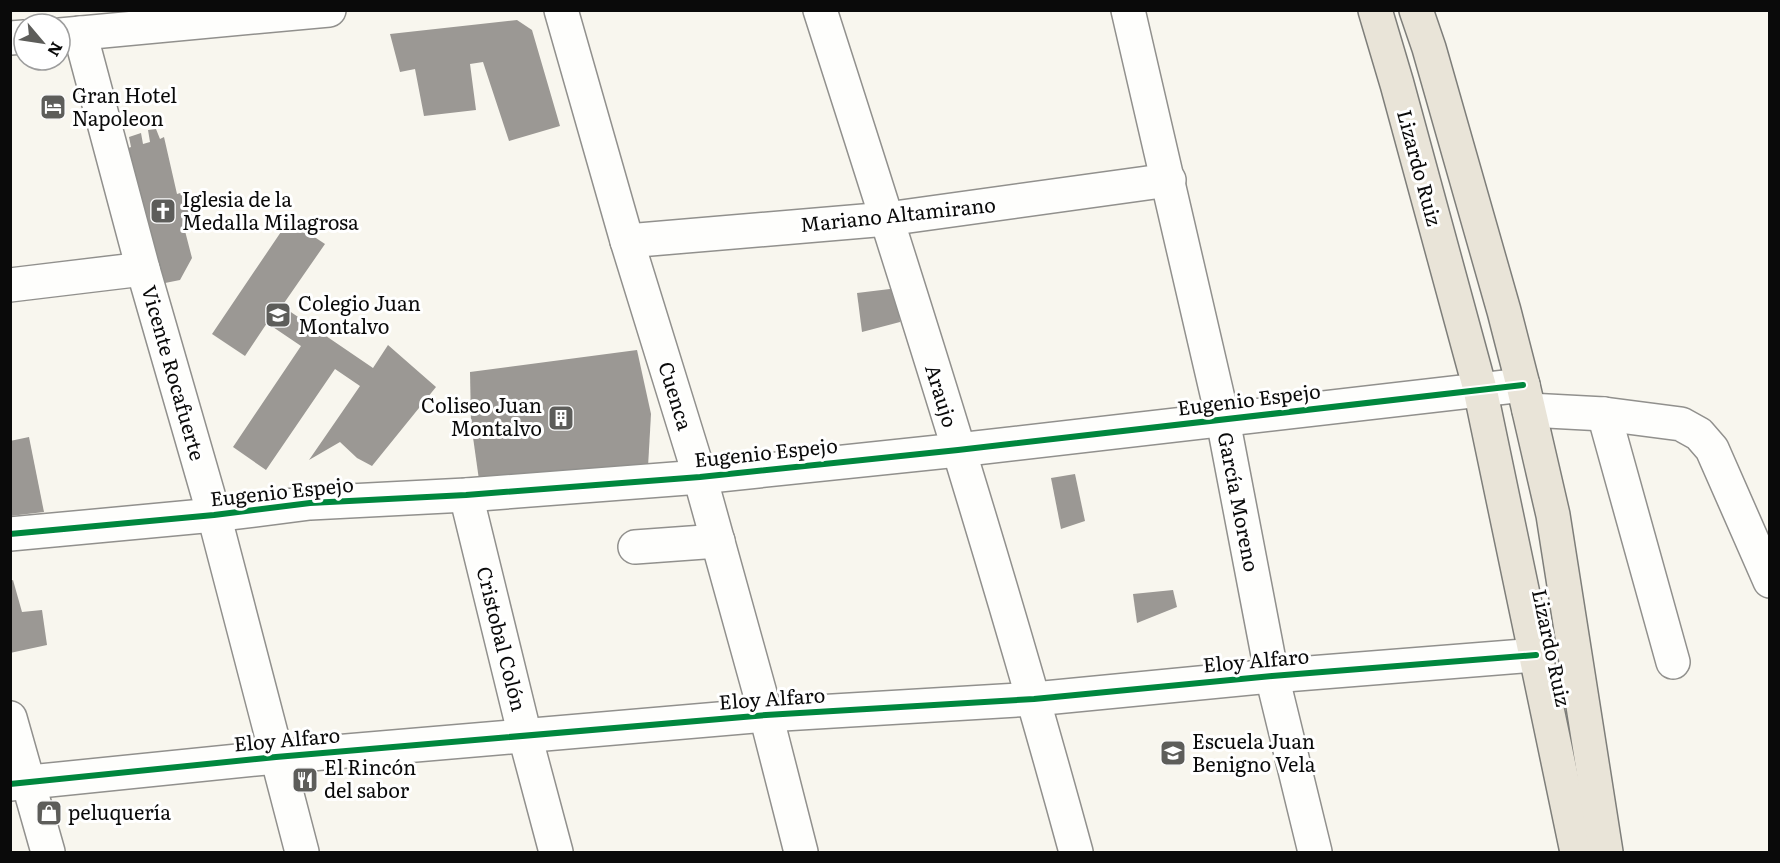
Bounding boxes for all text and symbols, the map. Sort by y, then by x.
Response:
north arrow [12,12,72,72]
text: N [42,38,70,61]
place label: Gran Hotel Napoleon [72,79,177,132]
hotel icon: Gran Hotel Napoleon [38,92,68,122]
street label: Lizardo Ruiz [1391,106,1451,229]
place label: Iglesia de la Medalla Milagrosa [182,183,359,236]
street label: Mariano Altamirano [799,188,997,238]
church icon: Iglesia de la Medalla Milagrosa [148,196,178,226]
street label: Vicente Rocafuerte [136,281,214,464]
place label: Colegio Juan Montalvo [298,287,421,340]
school or university icon: Colegio Juan Montalvo [263,300,293,330]
street label: Cuenca [652,357,702,434]
street label: Araujo [919,360,967,431]
street label: Eugenio Espejo [1175,374,1322,422]
place label: Coliseo Juan Montalvo [421,389,542,442]
building icon: Coliseo Juan Montalvo [546,403,576,433]
street label: Eugenio Espejo [693,429,839,473]
street label: García Moreno [1212,429,1268,574]
street label: Eugenio Espejo [209,468,355,512]
street label: Cristobal Colón [470,563,535,714]
street label: Lizardo Ruiz [1526,586,1580,709]
street label: Eloy Alfaro [1201,639,1310,679]
street label: Eloy Alfaro [718,678,826,716]
street label: Eloy Alfaro [232,718,341,758]
place label: Escuela Juan Benigno Vela [1192,725,1316,778]
school or university icon: Escuela Juan Benigno Vela [1158,738,1188,768]
place label: El Rincón del sabor [324,751,416,804]
restaurant icon: El Rincón del sabor [290,765,320,795]
place label: peluquería [68,796,171,826]
shop icon: peluquería [34,798,64,828]

